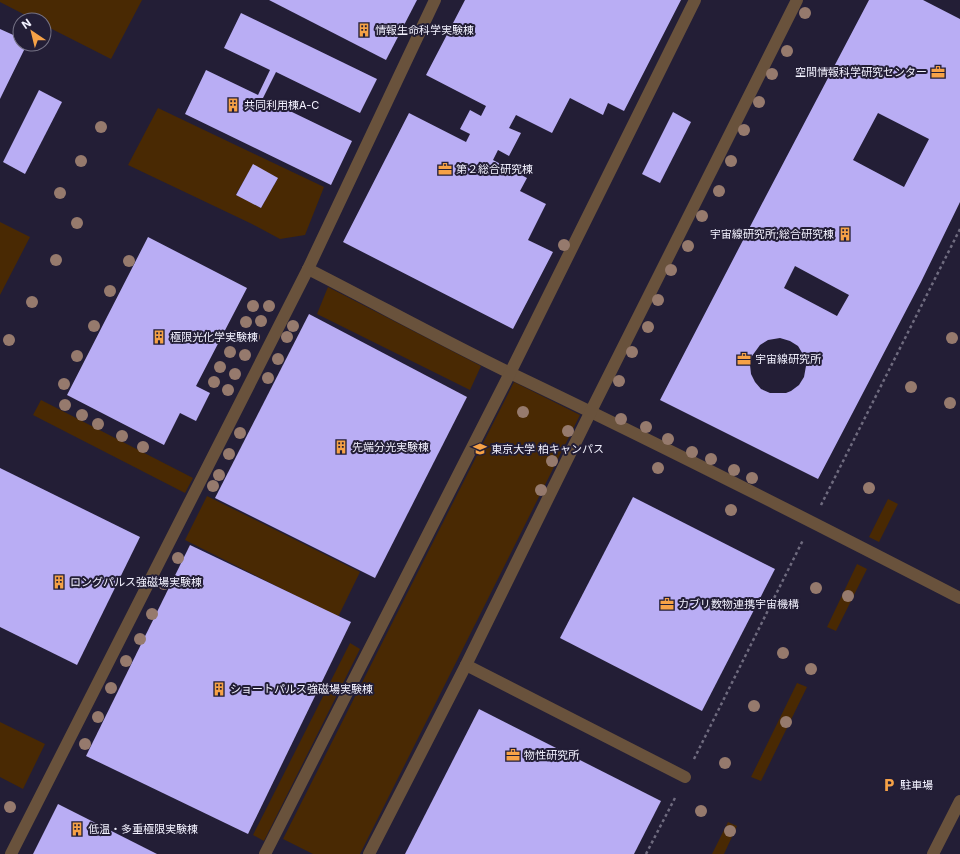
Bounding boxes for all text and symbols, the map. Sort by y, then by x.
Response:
north arrow [12,12,52,52]
text: N [19,16,34,32]
building icon: 情報生命科学実験棟 [356,22,372,38]
place label: 情報生命科学実験棟 [375,23,474,37]
office icon: 空間情報科学研究センター [930,64,946,80]
place label: 空間情報科学研究センター [795,65,927,79]
building icon: 共同利用棟A-C [225,97,241,113]
place label: 共同利用棟A-C [244,98,319,112]
office icon: 第２総合研究棟 [437,161,453,177]
place label: 第２総合研究棟 [456,162,533,176]
building icon: 宇宙線研究所;総合研究棟 [837,226,853,242]
place label: 宇宙線研究所;総合研究棟 [710,227,834,241]
building icon: 極限光化学実験棟 [151,329,167,345]
place label: 極限光化学実験棟 [170,330,258,344]
office icon: 宇宙線研究所 [736,351,752,367]
place label: 宇宙線研究所 [755,352,822,366]
building icon: 先端分光実験棟 [333,439,349,455]
place label: 先端分光実験棟 [352,440,429,454]
school or university icon: 東京大学 柏キャンパス [472,441,488,457]
place label: 東京大学 柏キャンパス [491,442,604,456]
building icon: ロングパルス強磁場実験棟 [51,574,67,590]
place label: ロングパルス強磁場実験棟 [70,575,202,589]
office icon: カブリ数物連携宇宙機構 [659,596,675,612]
place label: カブリ数物連携宇宙機構 [678,597,799,611]
building icon: ショートパルス強磁場実験棟 [211,681,227,697]
place label: ショートパルス強磁場実験棟 [230,682,373,696]
office icon: 物性研究所 [505,747,521,763]
place label: 物性研究所 [524,748,580,762]
parking icon: 駐車場 [881,777,897,793]
place label: 駐車場 [900,778,933,792]
building icon: 低温・多重極限実験棟 [69,821,85,837]
place label: 低温・多重極限実験棟 [88,822,198,836]

